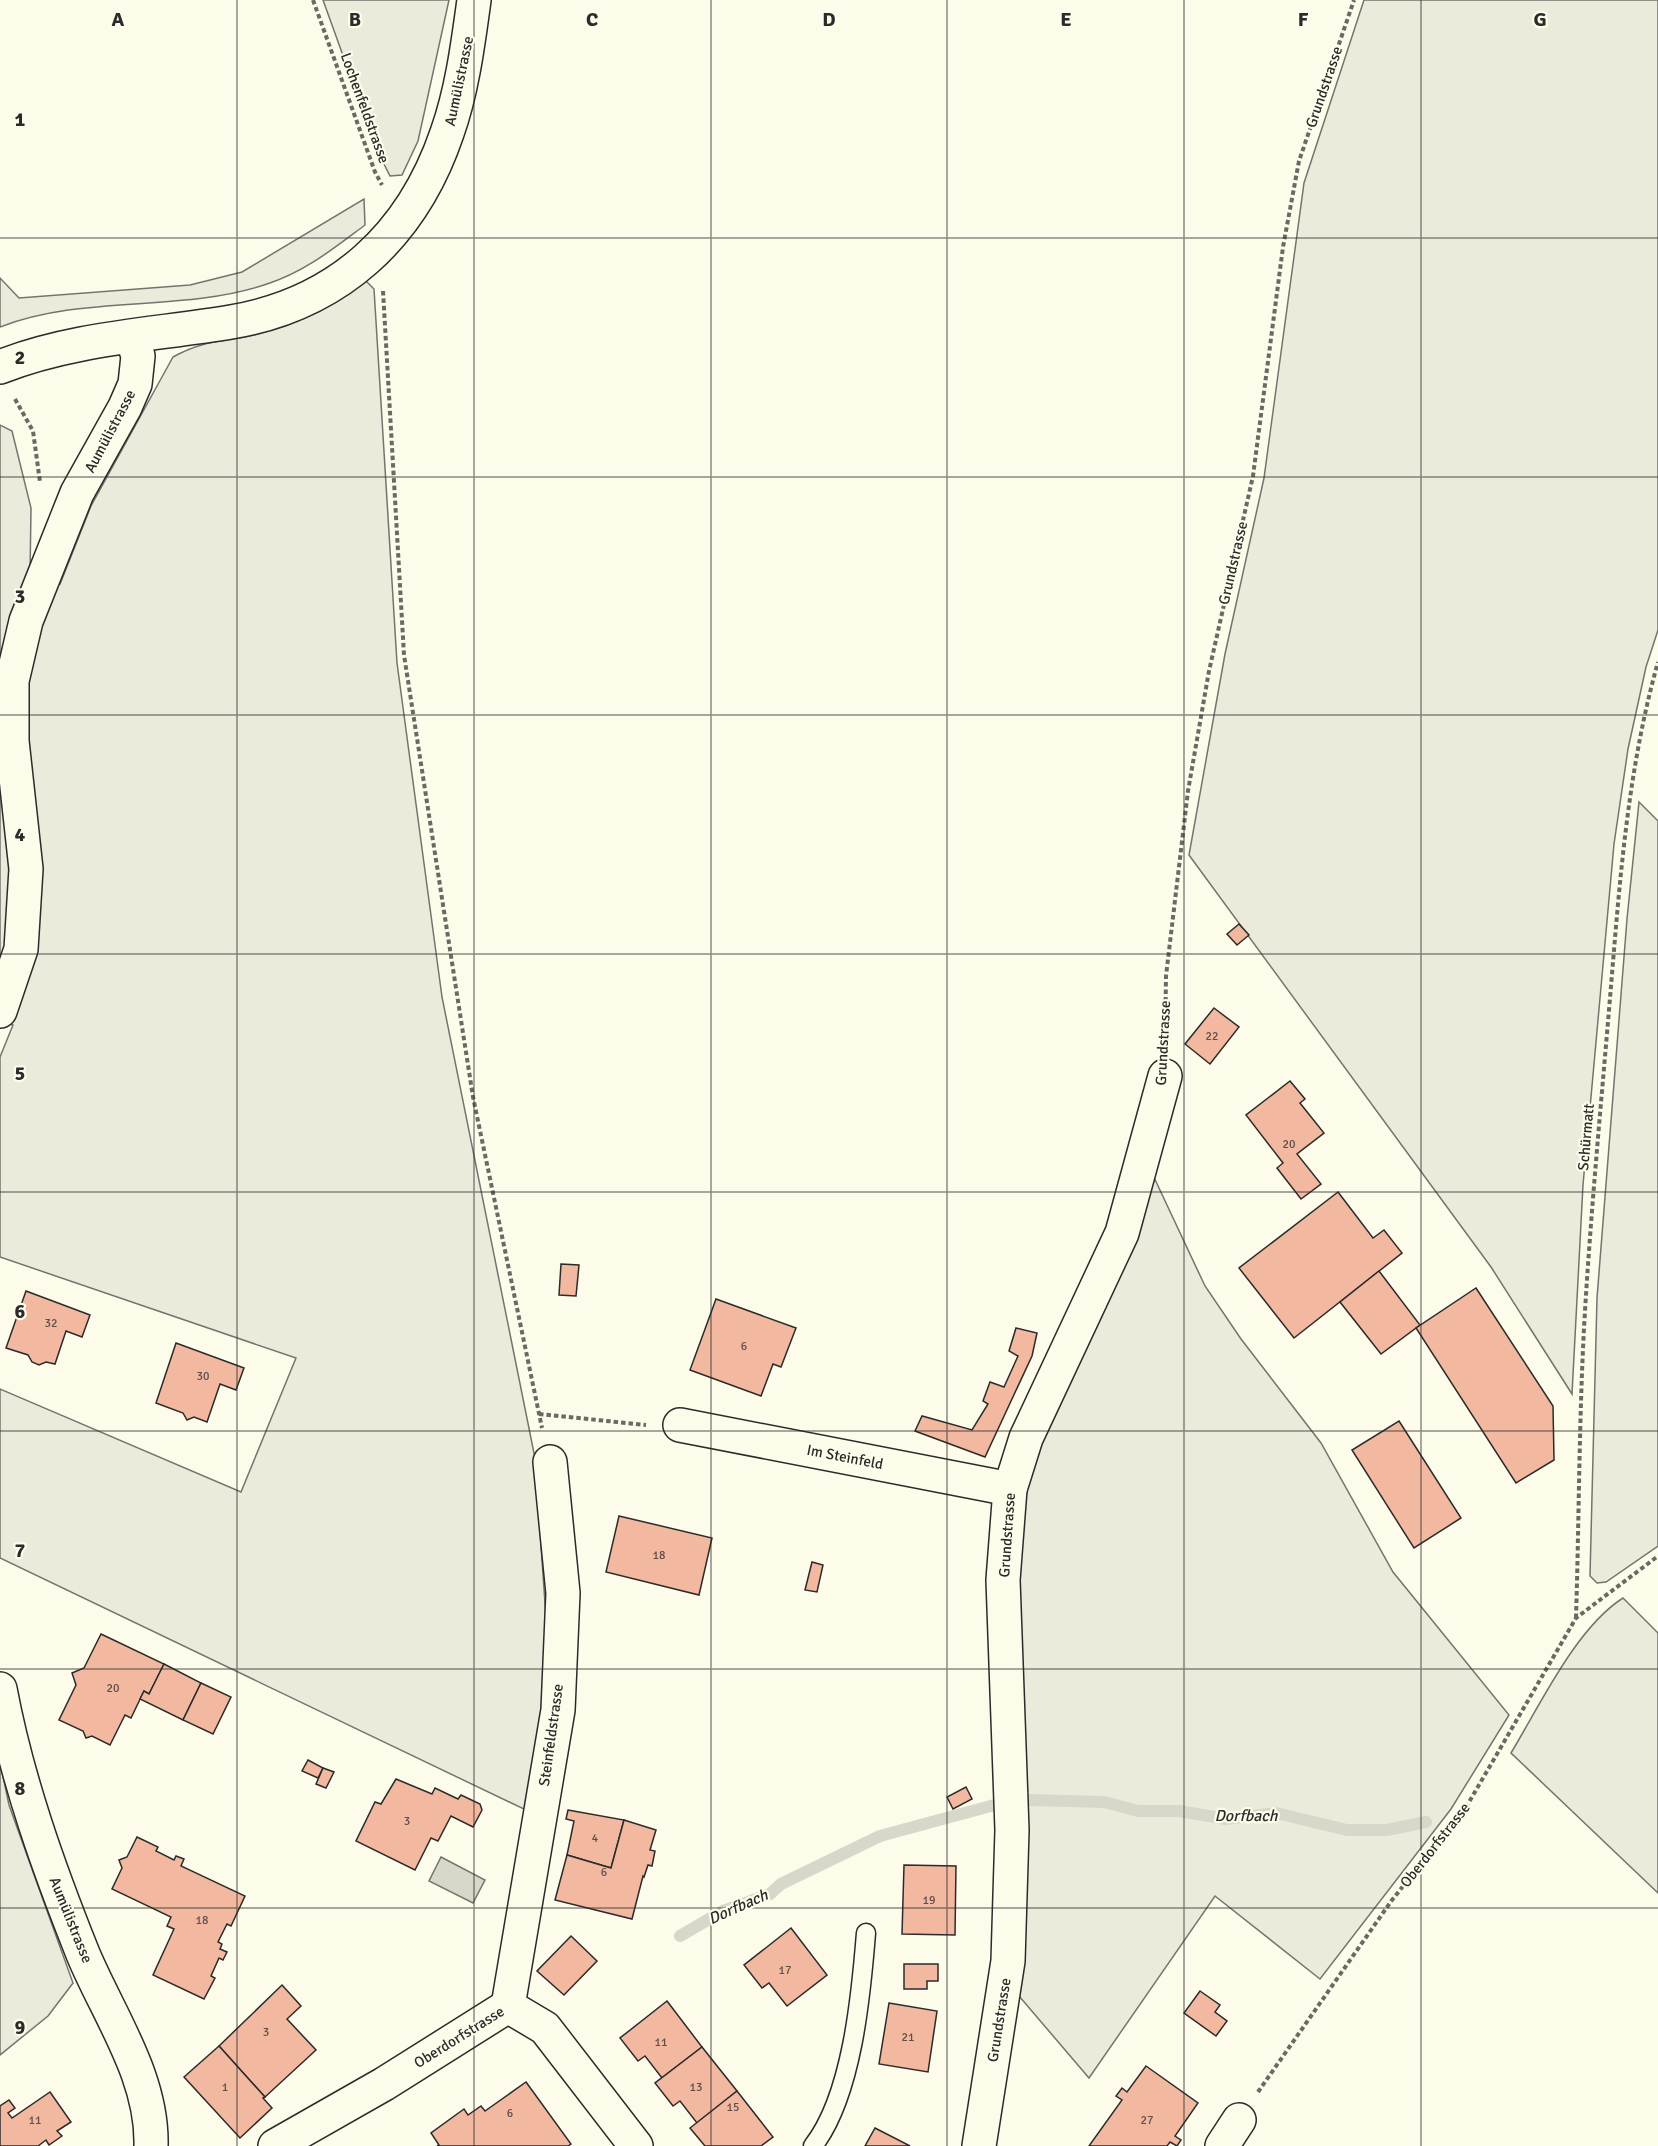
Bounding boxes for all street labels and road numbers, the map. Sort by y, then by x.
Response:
street label: Aumülistrasse [441,35,477,127]
street label: Grundstrasse [1302,44,1346,130]
street label: Lochenfeldstrasse [337,50,393,166]
street label: Aumülistrasse [81,386,139,476]
street label: Grundstrasse [1215,520,1251,606]
street label: Grundstrasse [1152,1000,1174,1086]
street label: Schürmatt [1574,1103,1598,1171]
street label: Im Steinfeld [805,1441,885,1473]
street label: Grundstrasse [995,1492,1019,1578]
street label: Steinfeldstrasse [535,1683,567,1787]
street label: Oberdorfstrasse [1396,1799,1474,1891]
street label: Aumülistrasse [46,1874,96,1966]
street label: Grundstrasse [983,1977,1015,2063]
street label: Oberdorfstrasse [411,2002,507,2072]

